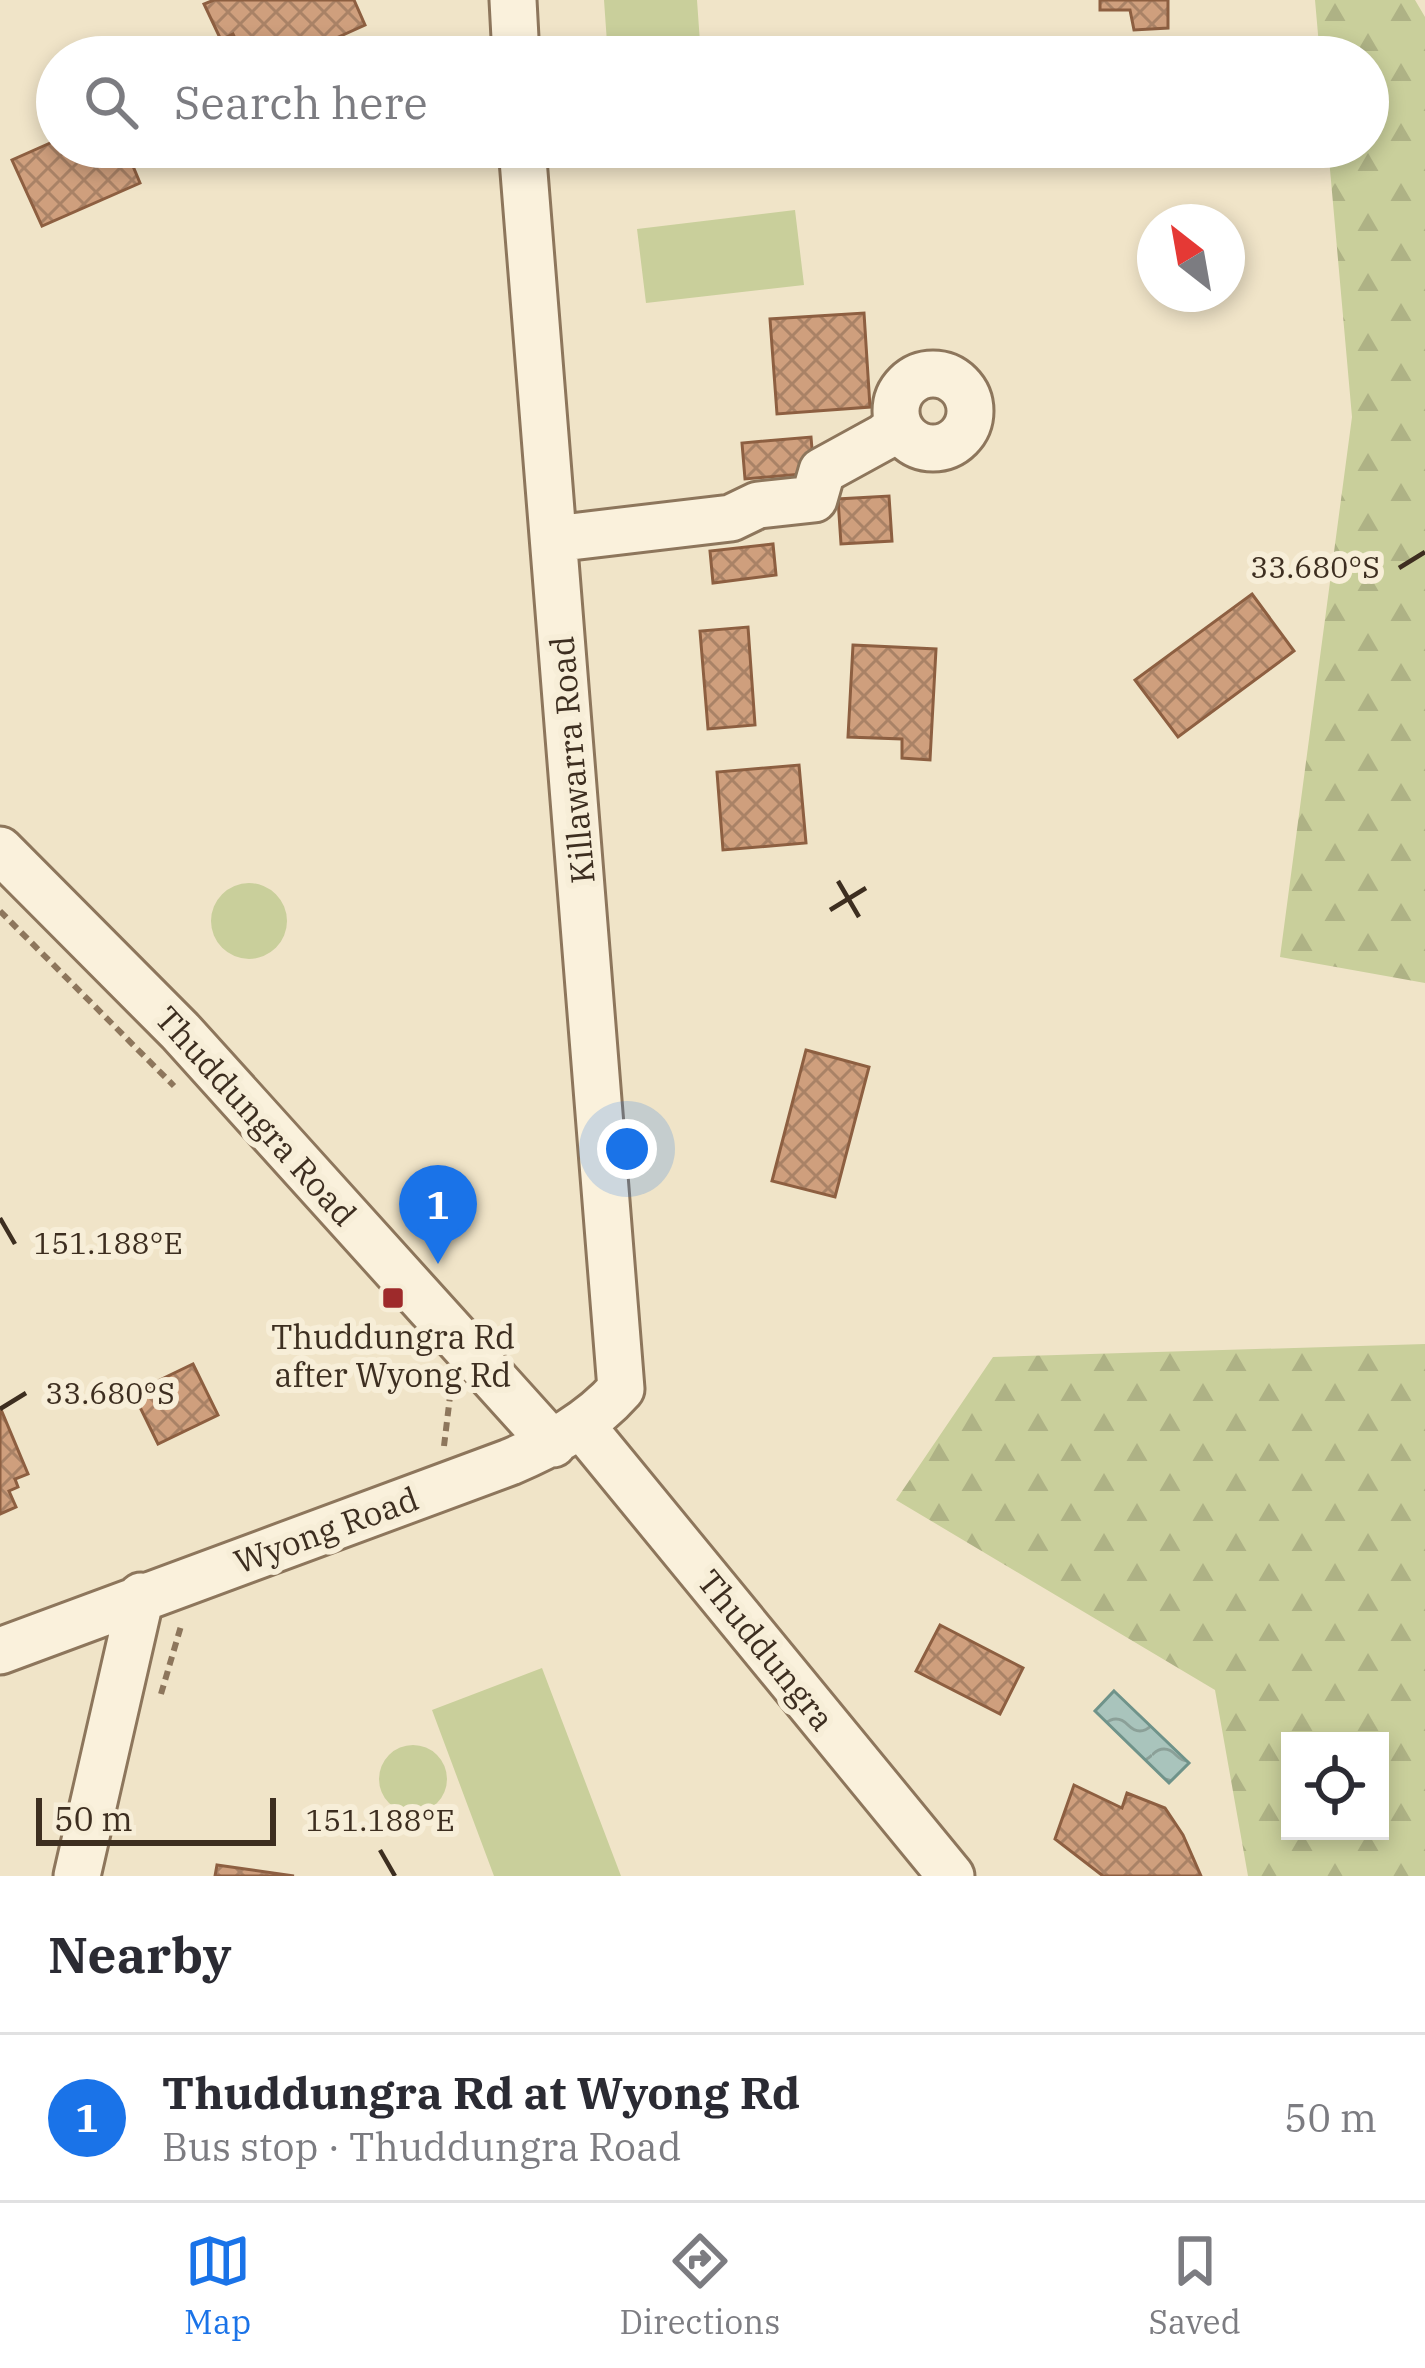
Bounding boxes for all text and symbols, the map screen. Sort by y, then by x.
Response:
search box [36,36,1389,168]
icon: search [78,69,144,135]
text: Search here [174,73,428,131]
north arrow [1137,204,1245,312]
text: 33.680°S [1250,547,1380,586]
street label: Killawarra Road [539,634,604,886]
street label: Thuddungra Road [146,997,366,1235]
your location [597,1119,657,1179]
pin: 1 [399,1165,477,1264]
text: 151.188°E [33,1223,183,1262]
marker: Thuddungra Rd after Wyong Rd [380,1285,406,1311]
place label: Thuddungra Rd after Wyong Rd [271,1315,515,1396]
text: 33.680°S [45,1373,175,1412]
street label: Wyong Road [228,1476,424,1583]
street label: Thuddungra [688,1560,844,1739]
map controls [1281,1732,1389,1840]
button: locate [1281,1732,1389,1840]
scale bar [36,1792,276,1845]
text: 50 m [54,1797,133,1840]
text: 151.188°E [305,1800,455,1839]
text: Nearby [48,1921,232,1987]
text: Thuddungra Rd at Wyong Rd [162,2063,800,2121]
text: 1 [75,2092,99,2143]
text: 50 m [1284,2092,1377,2143]
text: Bus stop · Thuddungra Road [162,2121,681,2172]
tab: Map [184,2228,251,2343]
tab: Directions [619,2228,780,2343]
tab: Saved [1148,2228,1241,2343]

